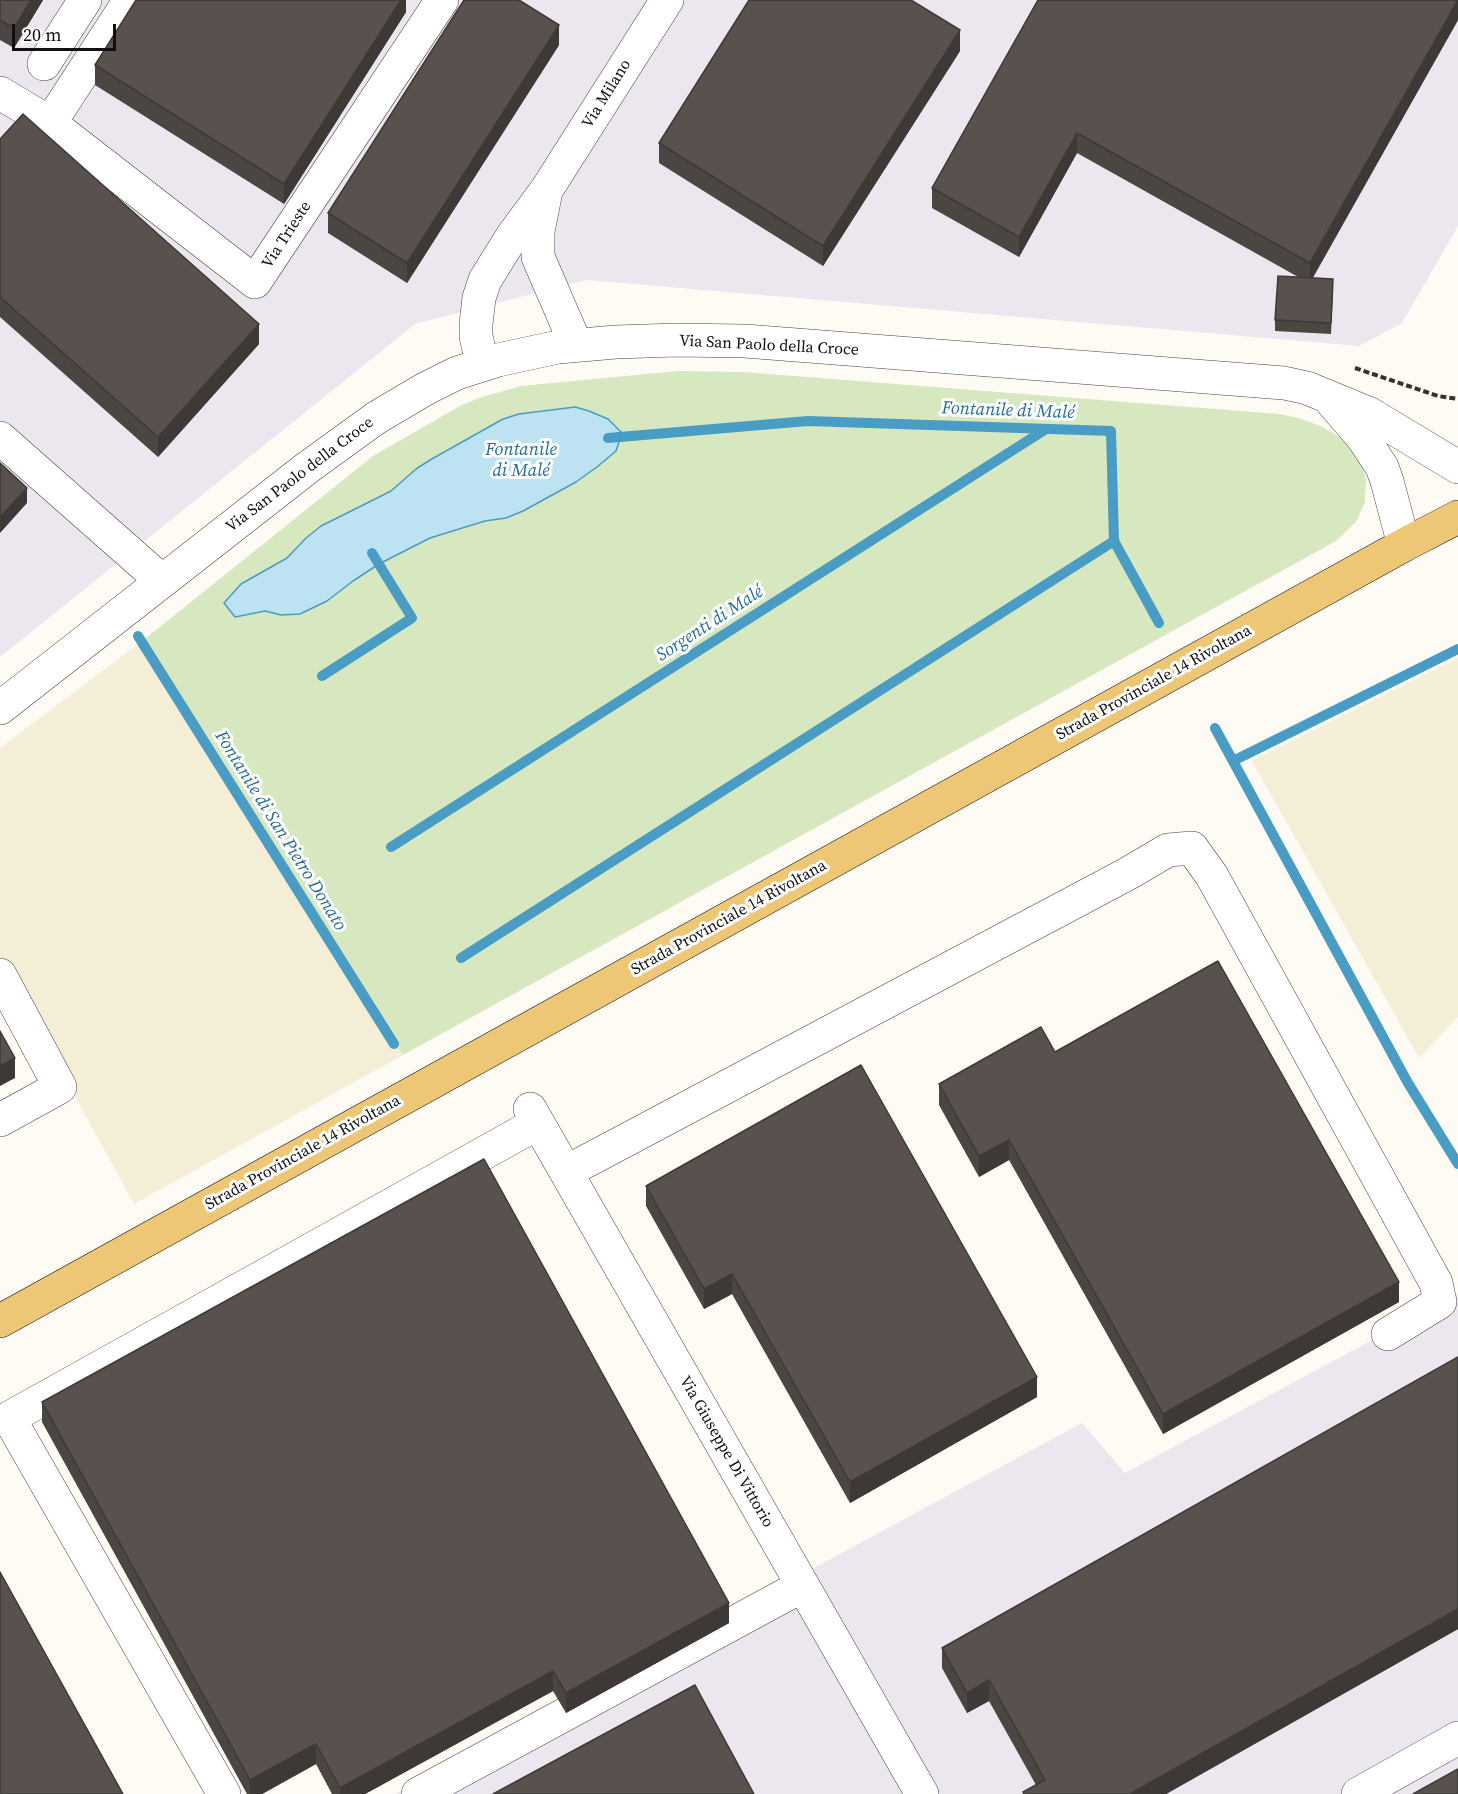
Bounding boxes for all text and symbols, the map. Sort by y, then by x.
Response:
scale bar [15,12,118,50]
text: 20 m [23,22,61,47]
street label: Via Milano [578,56,636,132]
street label: Via Trieste [258,198,316,272]
street label: Via San Paolo della Croce [679,332,859,360]
water label: Fontanile di Malé [941,398,1075,424]
street label: Via San Paolo della Croce [222,413,378,537]
water label: Fontanile di Malé [485,439,557,482]
water label: Sorgenti di Malé [653,581,767,667]
street label: Strada Provinciale 14 Rivoltana [1053,621,1255,745]
water label: Fontanile di San Pietro Donato [209,727,351,935]
street label: Strada Provinciale 14 Rivoltana [628,856,830,980]
street label: Strada Provinciale 14 Rivoltana [202,1091,404,1215]
street label: Via Giuseppe Di Vittorio [675,1373,777,1531]

